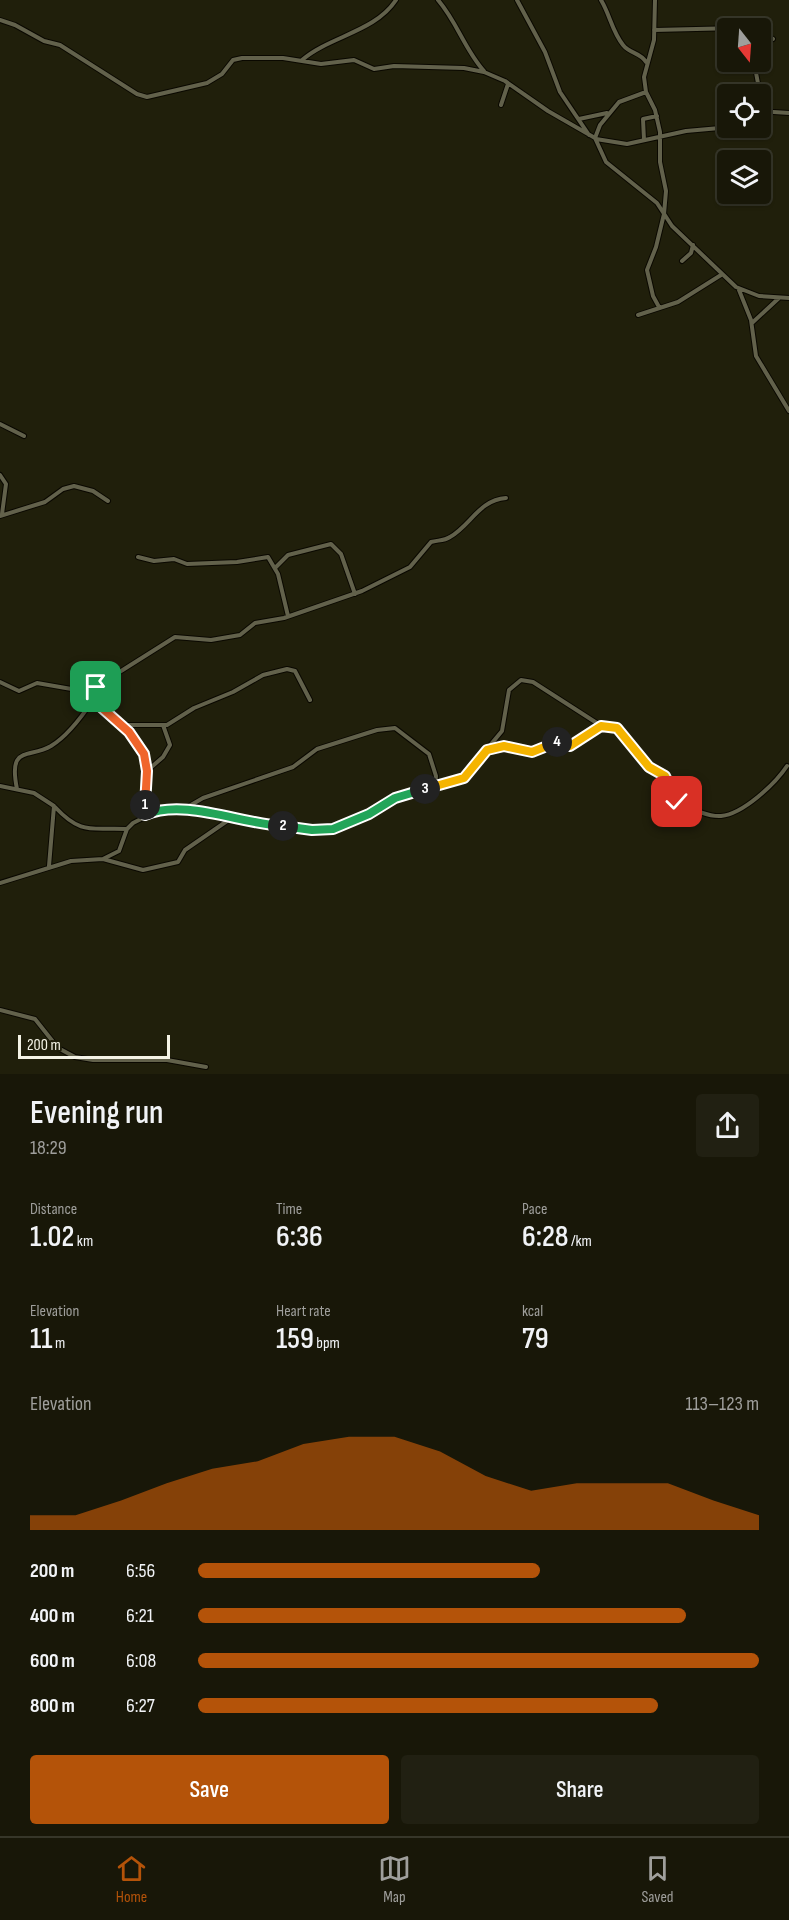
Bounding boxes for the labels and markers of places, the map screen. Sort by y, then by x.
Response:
pin [70,661,121,712]
pin: 4 [542,727,572,757]
pin: 3 [410,774,440,804]
pin [651,776,702,827]
pin: 1 [130,790,160,820]
pin: 2 [268,811,298,841]

